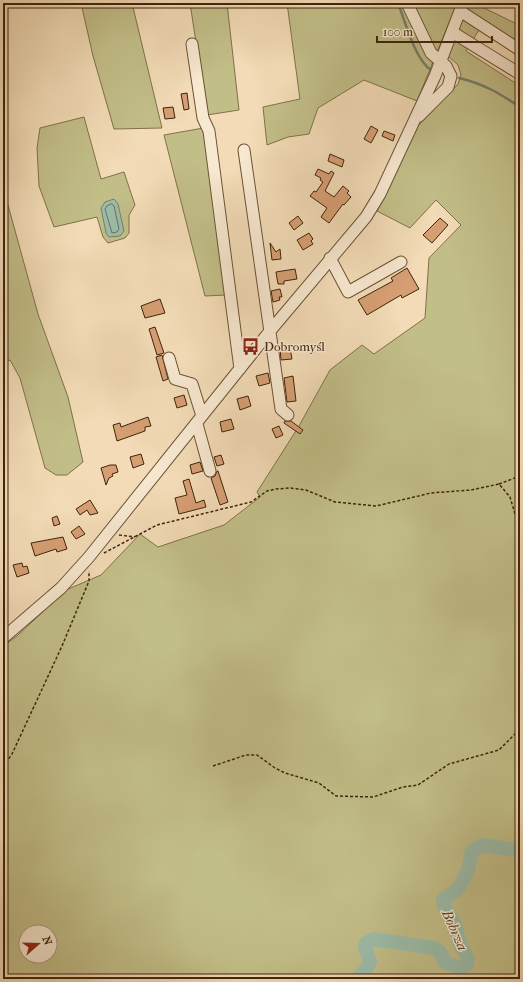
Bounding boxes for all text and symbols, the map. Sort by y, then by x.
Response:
scale bar [377,18,492,44]
text: 100 m [383,25,413,39]
bus stop icon: Dobromyśl [241,336,261,356]
place label: Dobromyśl [264,339,325,354]
water label: Bobrza [438,906,471,953]
north arrow [18,924,58,964]
text: N [39,935,55,948]

